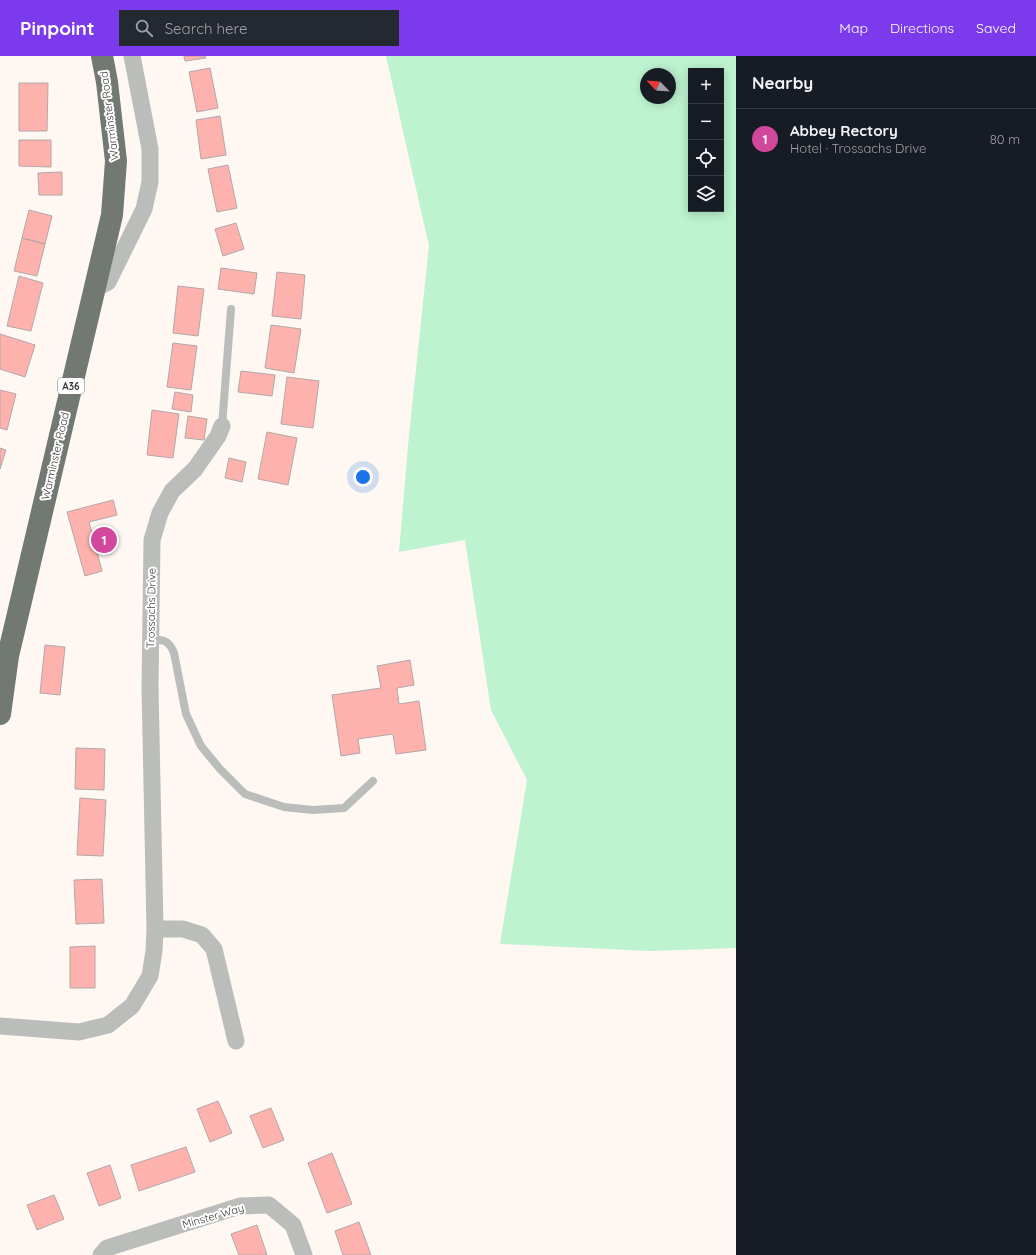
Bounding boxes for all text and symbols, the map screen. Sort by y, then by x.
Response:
search box [119,10,399,46]
text: Pinpoint [20,16,95,40]
icon: search [133,17,155,39]
text: Search here [165,19,247,38]
text: Map [839,19,868,37]
text: Directions [890,19,954,37]
text: Saved [976,19,1016,37]
north arrow [640,68,676,104]
map controls [688,68,724,212]
button: + [688,68,724,104]
street label: Warminster Road [97,71,121,161]
text: Nearby [752,72,813,93]
button: − [688,104,724,140]
text: Abbey Rectory [790,121,898,140]
text: 1 [762,131,768,147]
text: 80 m [990,131,1020,147]
button: locate [688,140,724,176]
text: Hotel · Trossachs Drive [790,140,926,156]
button: layers [688,176,724,212]
road number: A36 [58,378,84,394]
street label: Warminster Road [38,411,72,501]
your location [353,467,373,487]
pin: 1 [91,525,117,555]
street label: Trossachs Drive [143,568,159,648]
street label: Minster Way [181,1201,245,1231]

